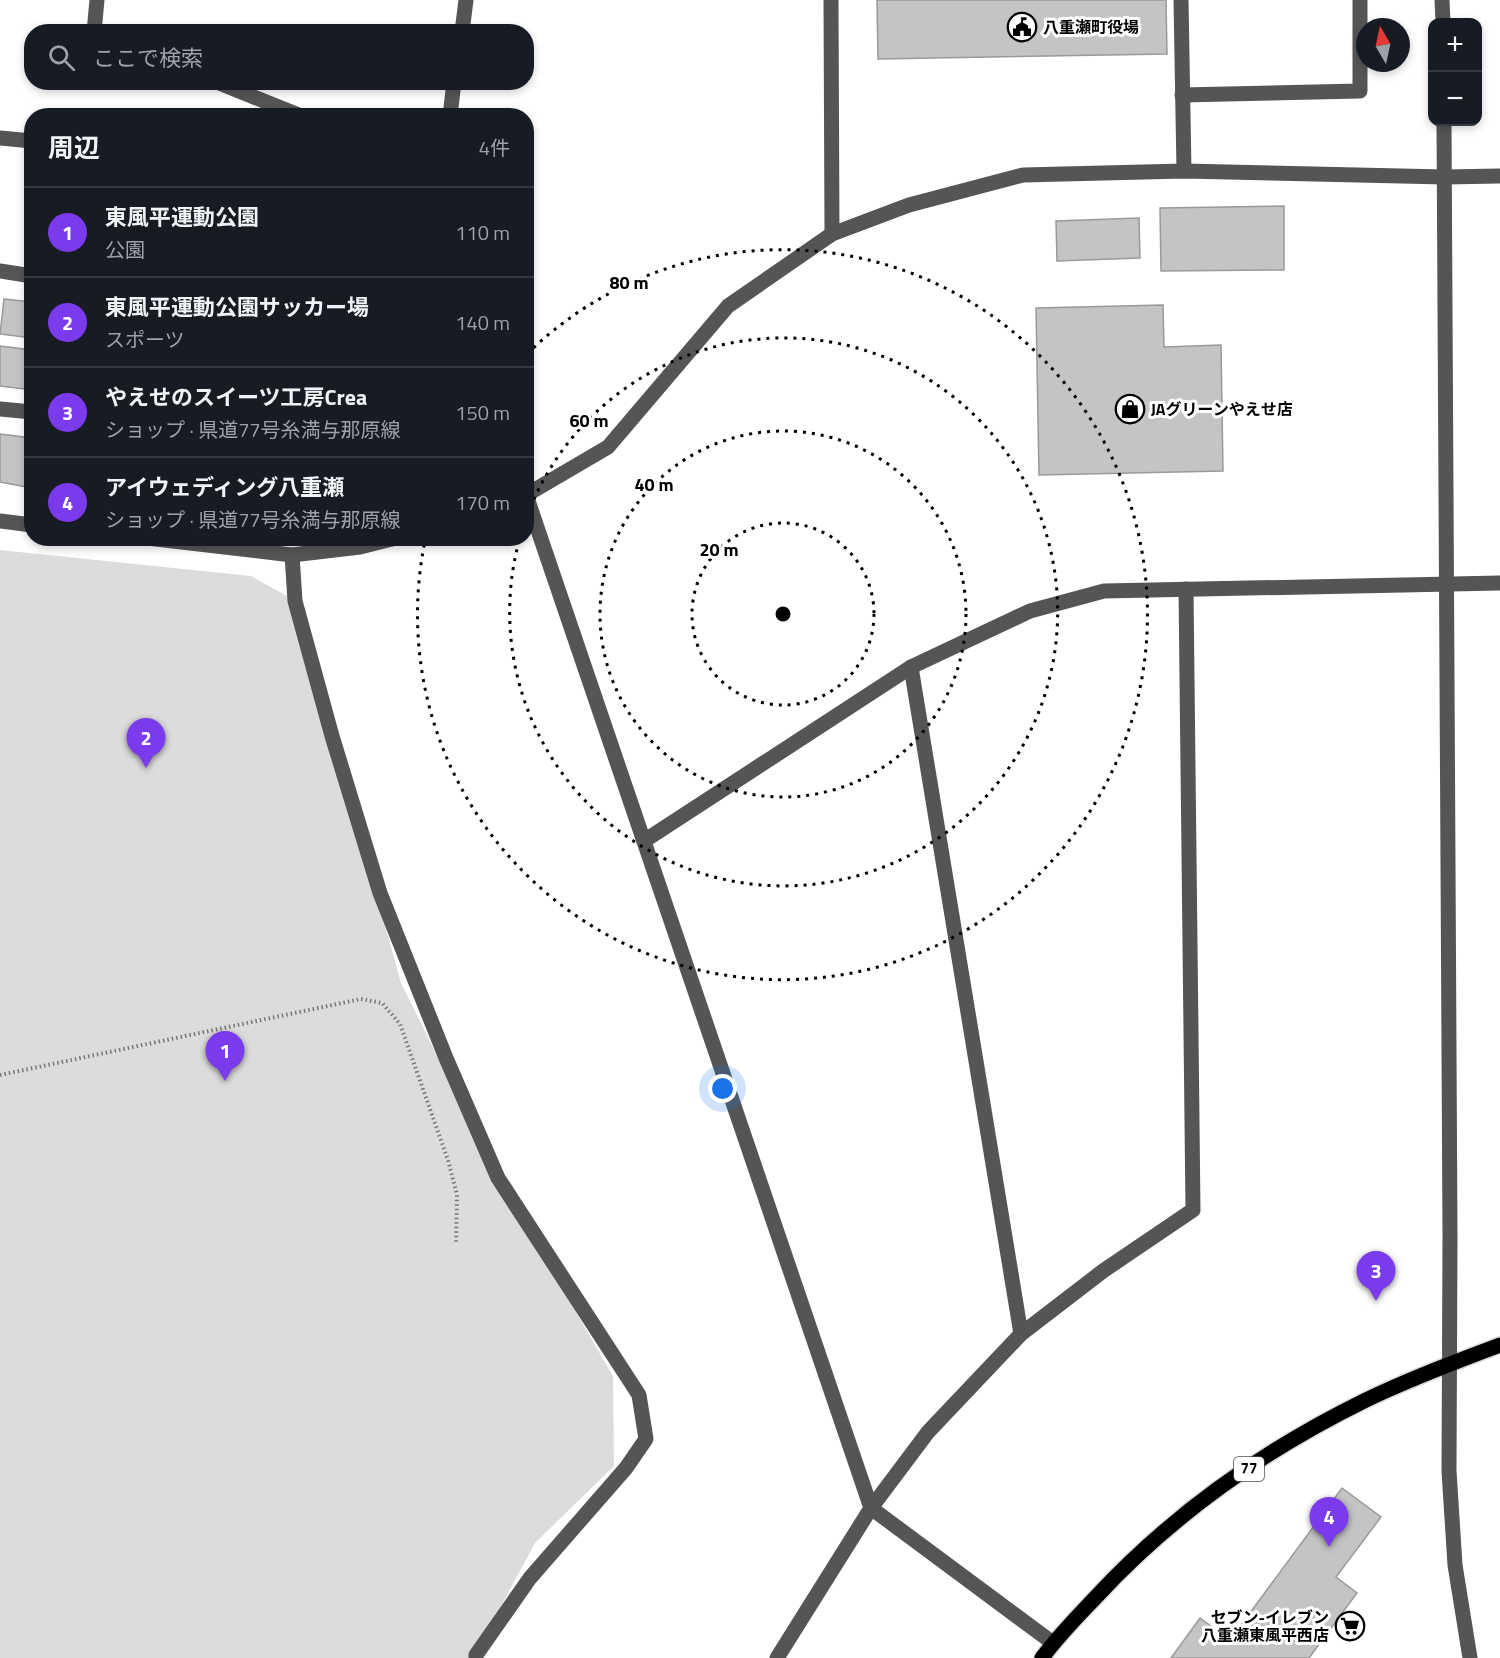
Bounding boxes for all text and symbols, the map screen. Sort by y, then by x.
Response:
public building icon: 八重瀬町役場 [1006,11,1038,43]
place label: 八重瀬町役場 [1043,15,1139,39]
north arrow [1356,18,1410,72]
map controls [1428,18,1482,126]
button: + [1428,18,1482,72]
search box [24,24,534,90]
icon: search [45,41,78,74]
text: ここで検索 [93,41,203,75]
button: − [1428,72,1482,126]
text: 周辺 [48,128,100,167]
text: 4件 [479,132,510,163]
text: 東風平運動公園 [105,200,259,234]
text: 1 [62,217,73,248]
text: 110 m [455,217,510,248]
text: 公園 [105,234,145,265]
text: 80 m [609,269,649,296]
text: 東風平運動公園サッカー場 [105,290,369,324]
text: 2 [62,307,73,338]
text: 140 m [455,307,510,338]
text: スポーツ [105,324,185,355]
text: やえせのスイーツ工房Crea [105,380,367,414]
shop icon: JAグリーンやえせ店 [1114,393,1146,425]
text: 3 [62,397,73,428]
text: 150 m [455,397,510,428]
place label: JAグリーンやえせ店 [1151,397,1293,421]
text: 60 m [569,407,609,434]
text: ショップ · 県道77号糸満与那原線 [105,414,401,445]
text: アイウェディング八重瀬 [105,470,344,504]
text: 40 m [634,471,674,498]
text: 4 [62,487,73,518]
text: 170 m [455,487,510,518]
text: ショップ · 県道77号糸満与那原線 [105,504,401,535]
text: 20 m [699,536,739,563]
centre of rings [773,604,793,624]
pin: 2 [126,718,166,768]
pin: 1 [206,1032,244,1081]
your location [708,1074,737,1103]
pin: 3 [1356,1252,1396,1301]
road number: 77 [1234,1457,1264,1481]
pin: 4 [1310,1498,1348,1547]
place label: セブン-イレブン 八重瀬東風平西店 [1201,1605,1329,1647]
supermarket icon: セブン-イレブン 八重瀬東風平西店 [1334,1610,1366,1642]

